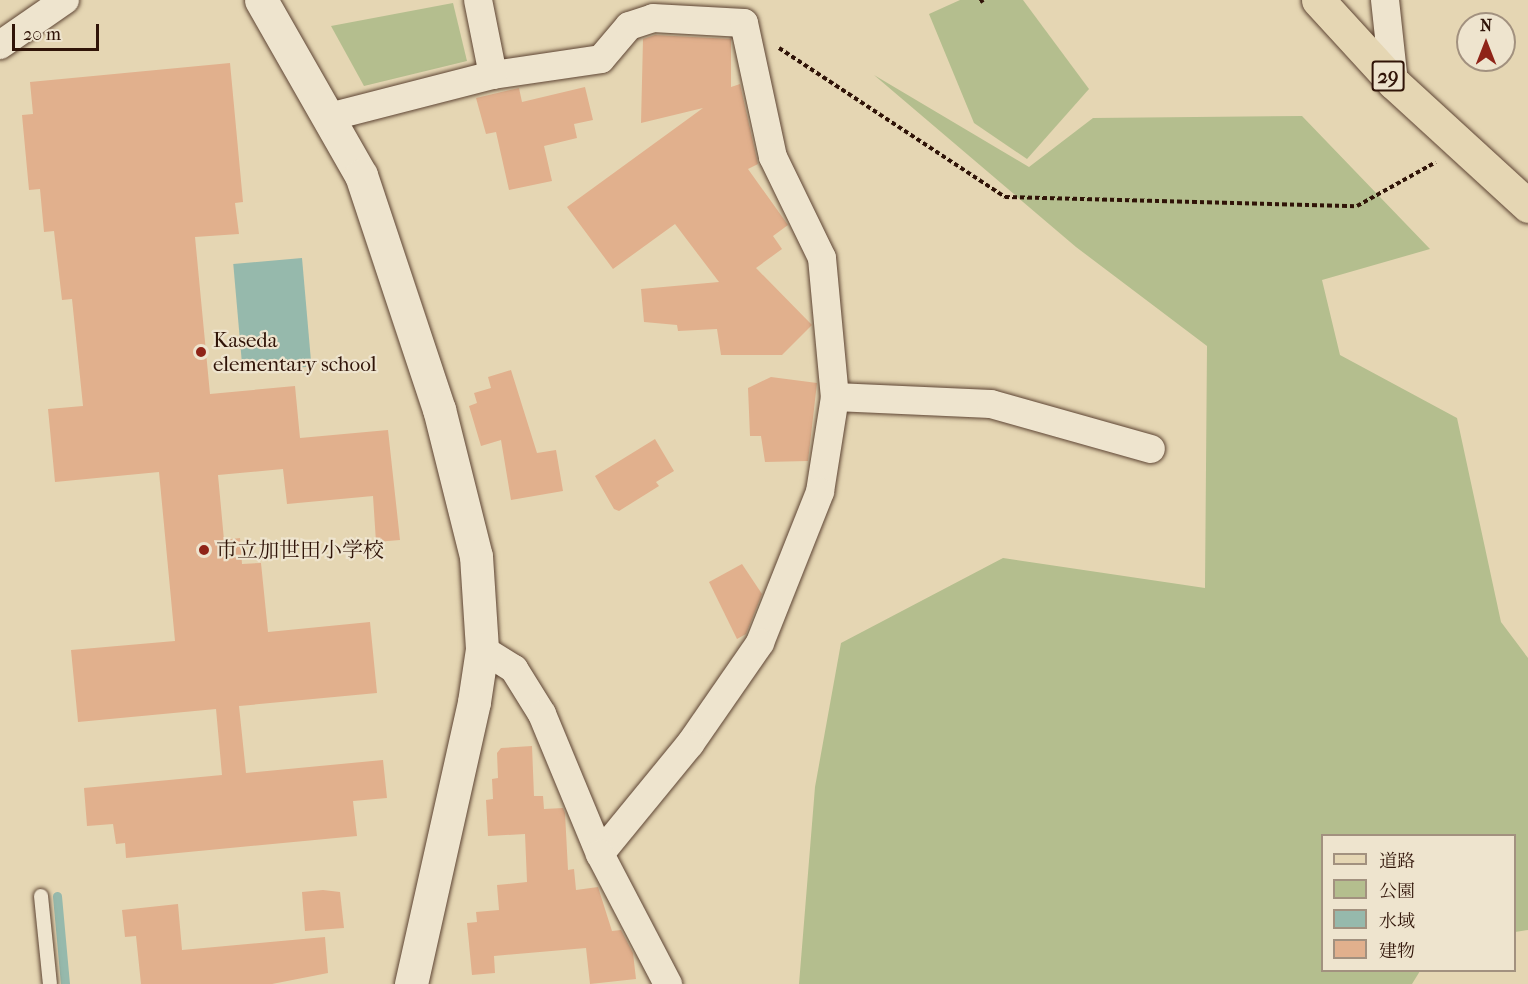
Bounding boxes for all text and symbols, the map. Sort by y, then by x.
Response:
scale bar [15,12,102,50]
north arrow [1456,12,1516,72]
text: N [1480,16,1492,35]
text: 20 m [23,24,61,45]
road number: 29 [1372,59,1404,93]
place label: Kaseda elementary school [213,327,377,377]
marker: Kaseda elementary school [194,345,208,359]
place label: 市立加世田小学校 [216,537,384,563]
marker: 市立加世田小学校 [197,543,211,557]
legend [1321,834,1516,972]
text: 道路 [1379,851,1415,872]
text: 公園 [1379,881,1415,902]
text: 水域 [1379,911,1415,932]
text: 建物 [1379,941,1415,962]

